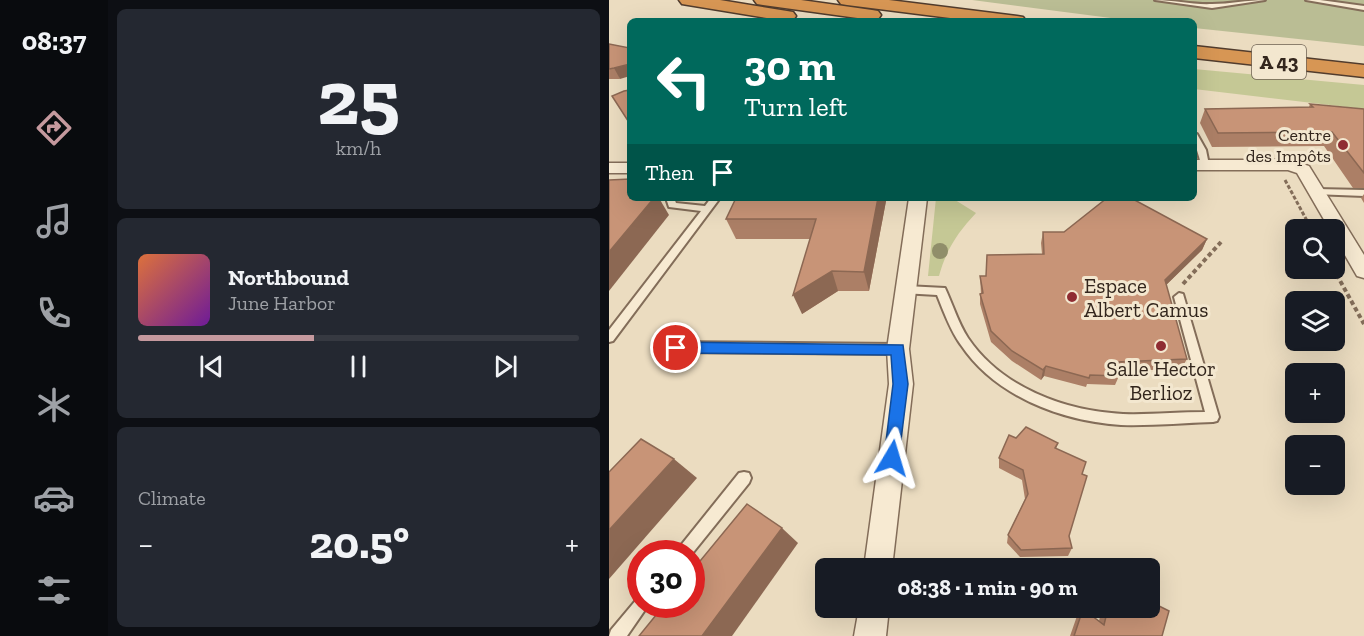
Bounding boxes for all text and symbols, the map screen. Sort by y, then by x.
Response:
text: 08:37 [22,25,86,57]
text: 30 m [744,40,835,91]
icon: left [645,42,723,120]
road number: A 43 [1252,45,1306,79]
text: 25 [317,50,400,144]
text: Turn left [744,91,847,123]
icon: directions [33,107,75,149]
place label: Centre des Impôts [1246,124,1331,167]
text: km/h [336,136,381,160]
marker: Centre des Impôts [1336,138,1350,152]
icon: arrive [706,156,739,189]
text: Then [645,159,694,186]
icon: music [33,200,75,242]
map controls [1285,219,1345,495]
button: search [1285,219,1345,279]
text: Northbound [228,264,349,291]
place label: Espace Albert Camus [1084,273,1208,322]
marker: Espace Albert Camus [1065,290,1079,304]
text: June Harbor [228,291,336,315]
button: layers [1285,291,1345,351]
icon: phone [33,292,75,334]
pin [650,322,701,373]
icon: arrive [659,331,692,364]
marker: Salle Hector Berlioz [1154,339,1168,353]
icon: previous [195,350,228,383]
icon: pause [342,350,375,383]
icon: next [489,350,522,383]
place label: Salle Hector Berlioz [1106,356,1216,405]
button: + [1285,363,1345,423]
icon: climate [33,384,75,426]
position arrow [860,426,924,490]
button: − [1285,435,1345,495]
icon: car [33,477,75,519]
text: Climate [138,486,206,510]
text: 20.5° [309,516,409,570]
text: − [138,524,153,563]
text: + [565,524,579,563]
speed limit sign: 30 [627,540,705,618]
icon: filters [33,569,75,611]
text: 08:38 · 1 min · 90 m [898,574,1077,601]

